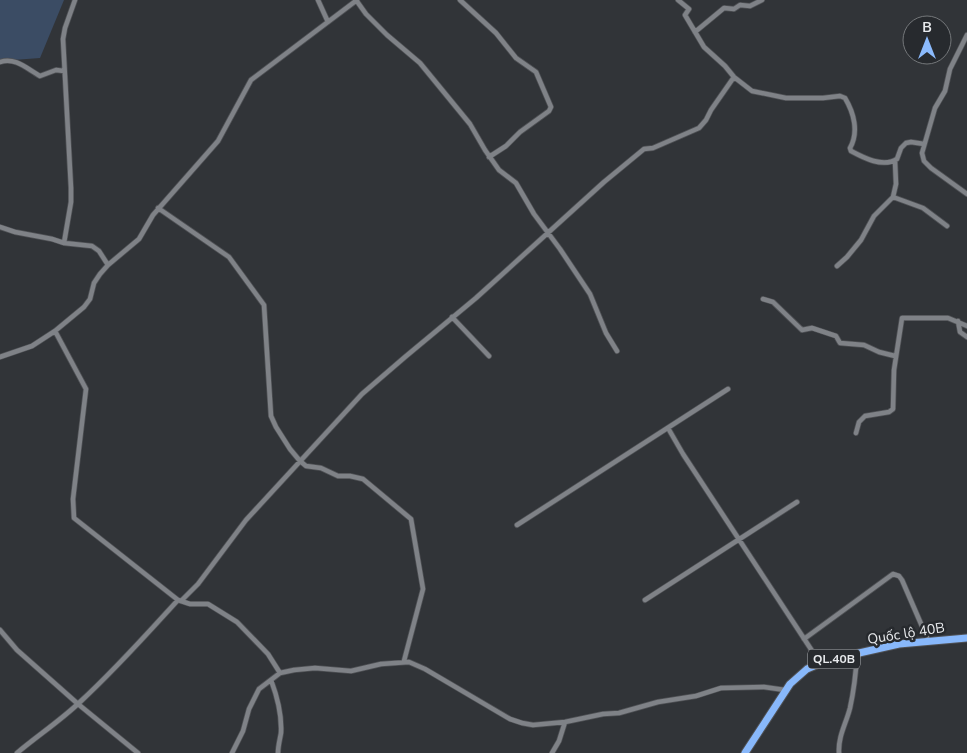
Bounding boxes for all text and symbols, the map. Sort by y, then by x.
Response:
north arrow [902,15,952,65]
text: B [922,18,932,37]
street label: Quốc lộ 40B [866,618,946,649]
road number: QL.40B [808,650,860,669]

